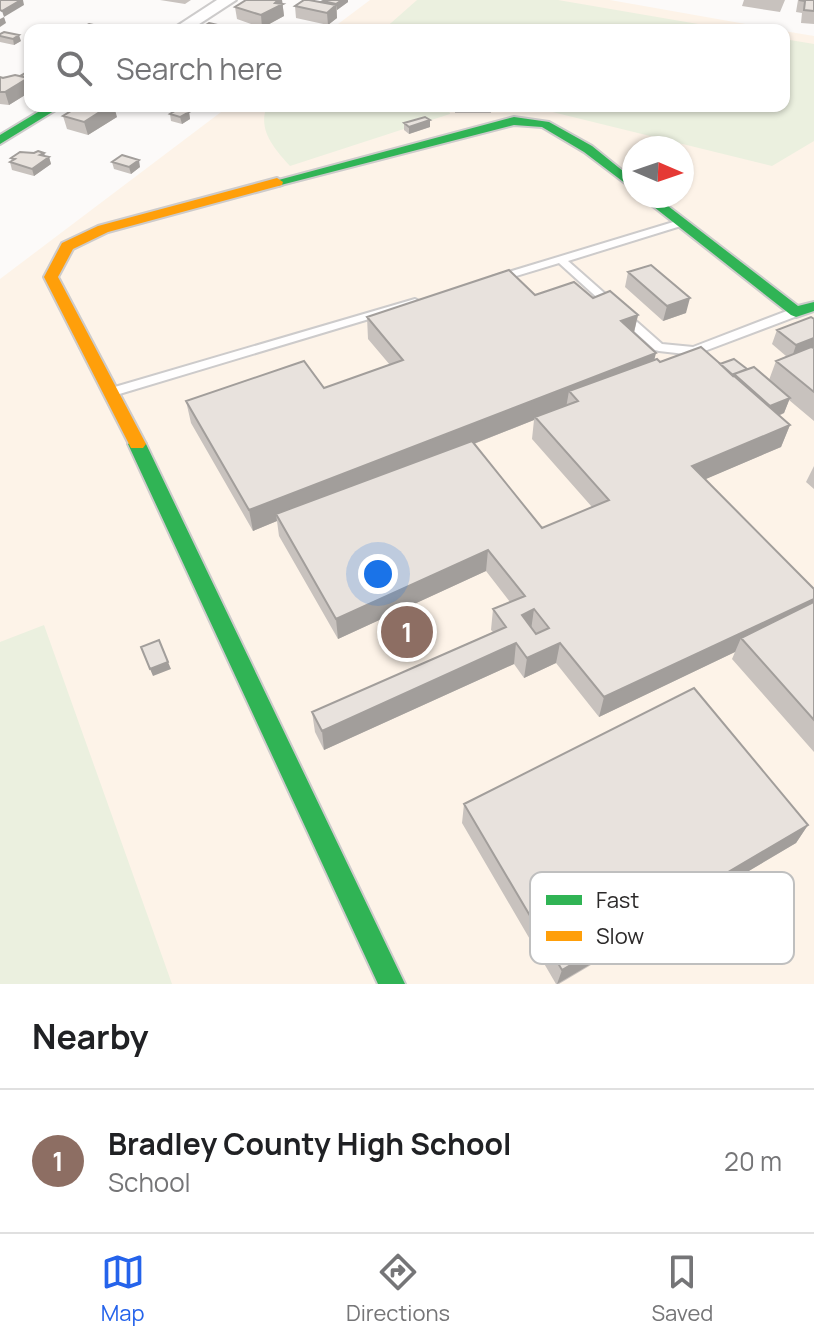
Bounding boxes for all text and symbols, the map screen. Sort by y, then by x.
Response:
search box [24,24,790,112]
icon: search [52,46,96,90]
text: Search here [116,48,283,89]
north arrow [622,136,694,208]
your location [358,554,398,594]
pin: 1 [381,602,433,662]
legend [530,872,794,964]
text: Fast [596,885,639,915]
text: Slow [596,921,644,951]
text: Nearby [32,1013,148,1059]
text: Bradley County High School [108,1123,511,1164]
text: 1 [52,1143,64,1179]
text: 20 m [724,1143,782,1179]
text: School [108,1164,191,1200]
tab: Map [101,1250,145,1328]
tab: Directions [346,1250,450,1328]
tab: Saved [651,1250,713,1328]

